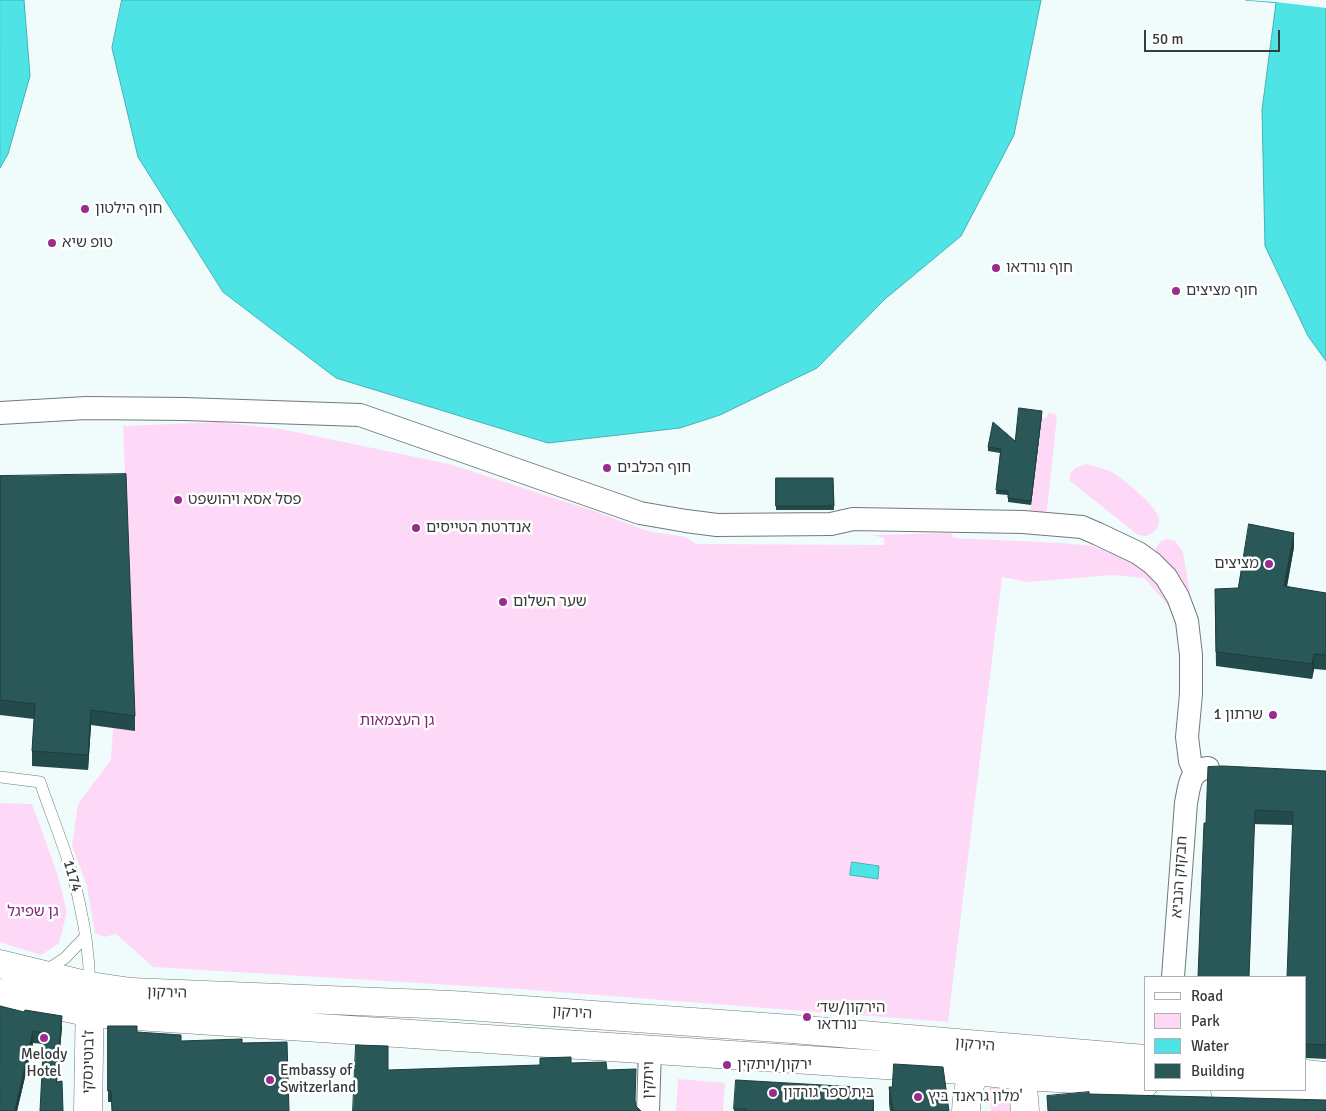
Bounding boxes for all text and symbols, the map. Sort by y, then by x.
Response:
scale bar [1146,20,1282,52]
text: 50 m [1152,30,1183,48]
place label: חוף הילטון [95,200,162,218]
marker: חוף הילטון [79,203,91,215]
place label: טופ שיא [62,234,113,252]
marker: טופ שיא [46,237,58,249]
place label: חוף נורדאו [1006,259,1073,277]
marker: חוף נורדאו [990,262,1002,274]
place label: חוף מציצים [1186,282,1258,300]
marker: חוף מציצים [1170,285,1182,297]
place label: חוף הכלבים [617,459,691,477]
marker: חוף הכלבים [601,462,613,474]
place label: פסל אסא ויהושפט [188,491,301,509]
marker: פסל אסא ויהושפט [172,494,184,506]
place label: אנדרטת הטייסים [426,519,531,537]
marker: אנדרטת הטייסים [410,522,422,534]
place label: מציצים [1214,555,1259,573]
marker: מציצים [1263,558,1275,570]
place label: שער השלום [513,593,587,611]
marker: שער השלום [497,596,509,608]
place label: שרתון 1 [1214,706,1263,724]
marker: שרתון 1 [1267,709,1279,721]
park label: גן העצמאות [360,712,434,730]
street label: חבקוק הנביא [1168,835,1192,919]
street label: 1174 [59,858,85,894]
park label: גן שפיגל [7,903,59,921]
legend [1144,976,1306,1091]
street label: הירקון [147,983,187,1003]
text: Road [1191,987,1223,1005]
place label: הירקון/שד׳ נורדאו [817,999,885,1034]
street label: הירקון [551,1003,593,1023]
marker: הירקון/שד׳ נורדאו [801,1011,813,1023]
text: Park [1191,1012,1220,1030]
street label: ז'בוטינסקי [79,1030,99,1094]
marker: Melody Hotel [38,1032,50,1044]
street label: הירקון [954,1034,996,1056]
text: Water [1191,1037,1229,1055]
place label: Melody Hotel [21,1046,67,1081]
place label: ירקון/ויתקין [737,1056,812,1074]
marker: ירקון/ויתקין [721,1059,733,1071]
street label: ויתקין [640,1061,658,1099]
place label: Embassy of Switzerland [280,1062,356,1097]
text: Building [1191,1062,1245,1080]
marker: Embassy of Switzerland [264,1074,276,1086]
place label: בית ספר גורדון [783,1084,874,1102]
marker: בית ספר גורדון [767,1087,779,1099]
place label: מלון גראנד ביץ' [928,1088,1023,1106]
marker: מלון גראנד ביץ' [912,1091,924,1103]

